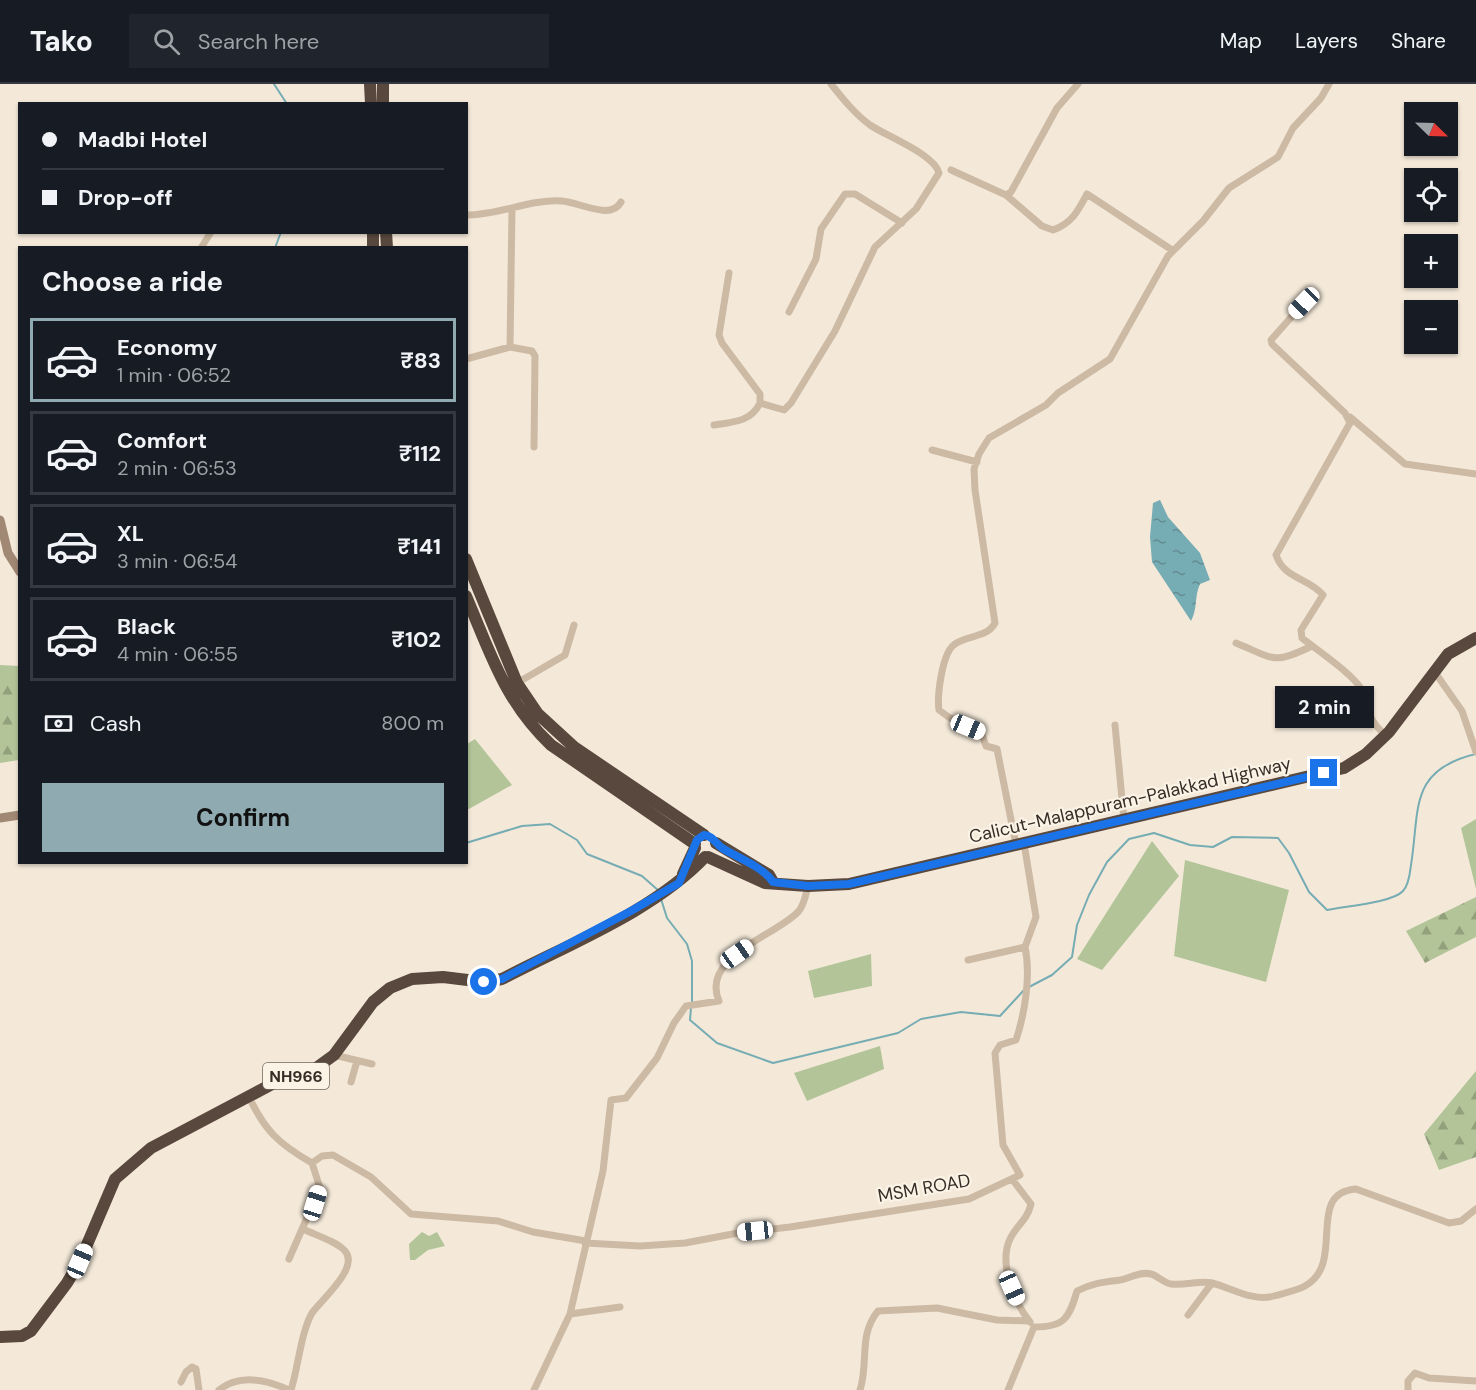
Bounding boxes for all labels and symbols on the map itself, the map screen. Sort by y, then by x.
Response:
north arrow [1404,102,1458,156]
car [1285,284,1323,322]
callout: 2 min [1274,686,1374,728]
car [948,712,988,742]
street label: Calicut-Malappuram-Palakkad Highway [967,751,1293,849]
route end [1310,759,1337,786]
car [717,936,757,972]
route start [470,968,497,995]
road number: NH966 [263,1063,329,1089]
street label: MSM ROAD [876,1168,972,1208]
car [301,1183,329,1223]
car [736,1220,774,1242]
car [65,1241,95,1281]
car [996,1268,1028,1308]

